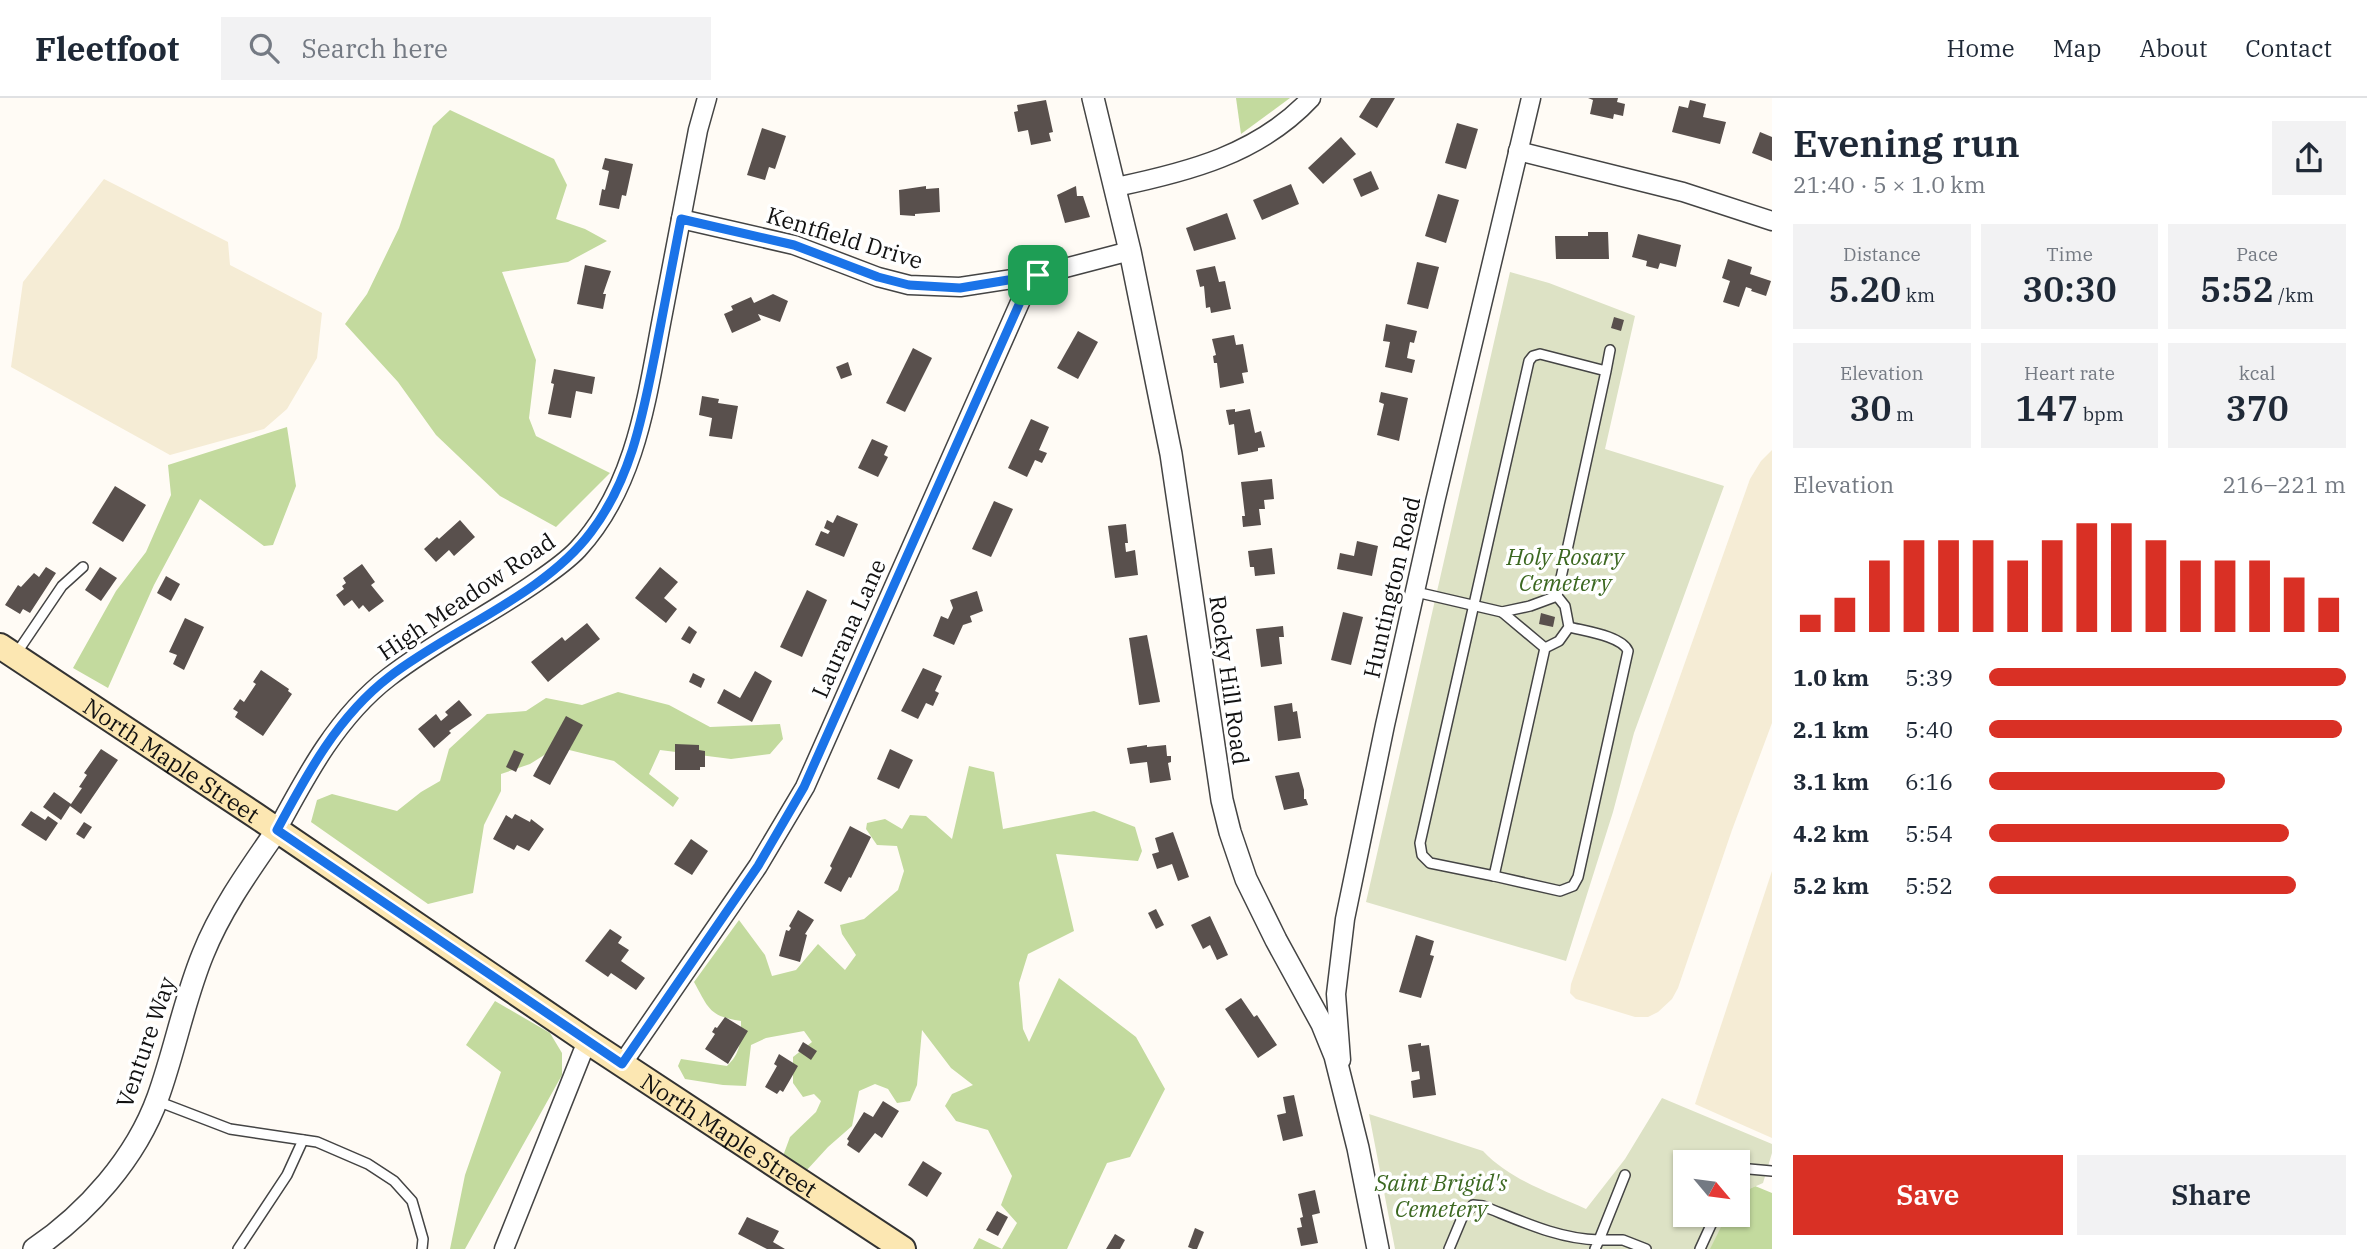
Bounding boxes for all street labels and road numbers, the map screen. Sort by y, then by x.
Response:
street label: Kentfield Drive [763,199,927,275]
street label: Huntington Road [1356,493,1426,681]
street label: High Meadow Road [372,526,560,666]
street label: Laurana Lane [804,554,892,702]
street label: Rocky Hill Road [1203,593,1257,767]
street label: North Maple Street [78,691,265,829]
street label: Venture Way [109,972,182,1112]
street label: North Maple Street [636,1066,823,1204]

